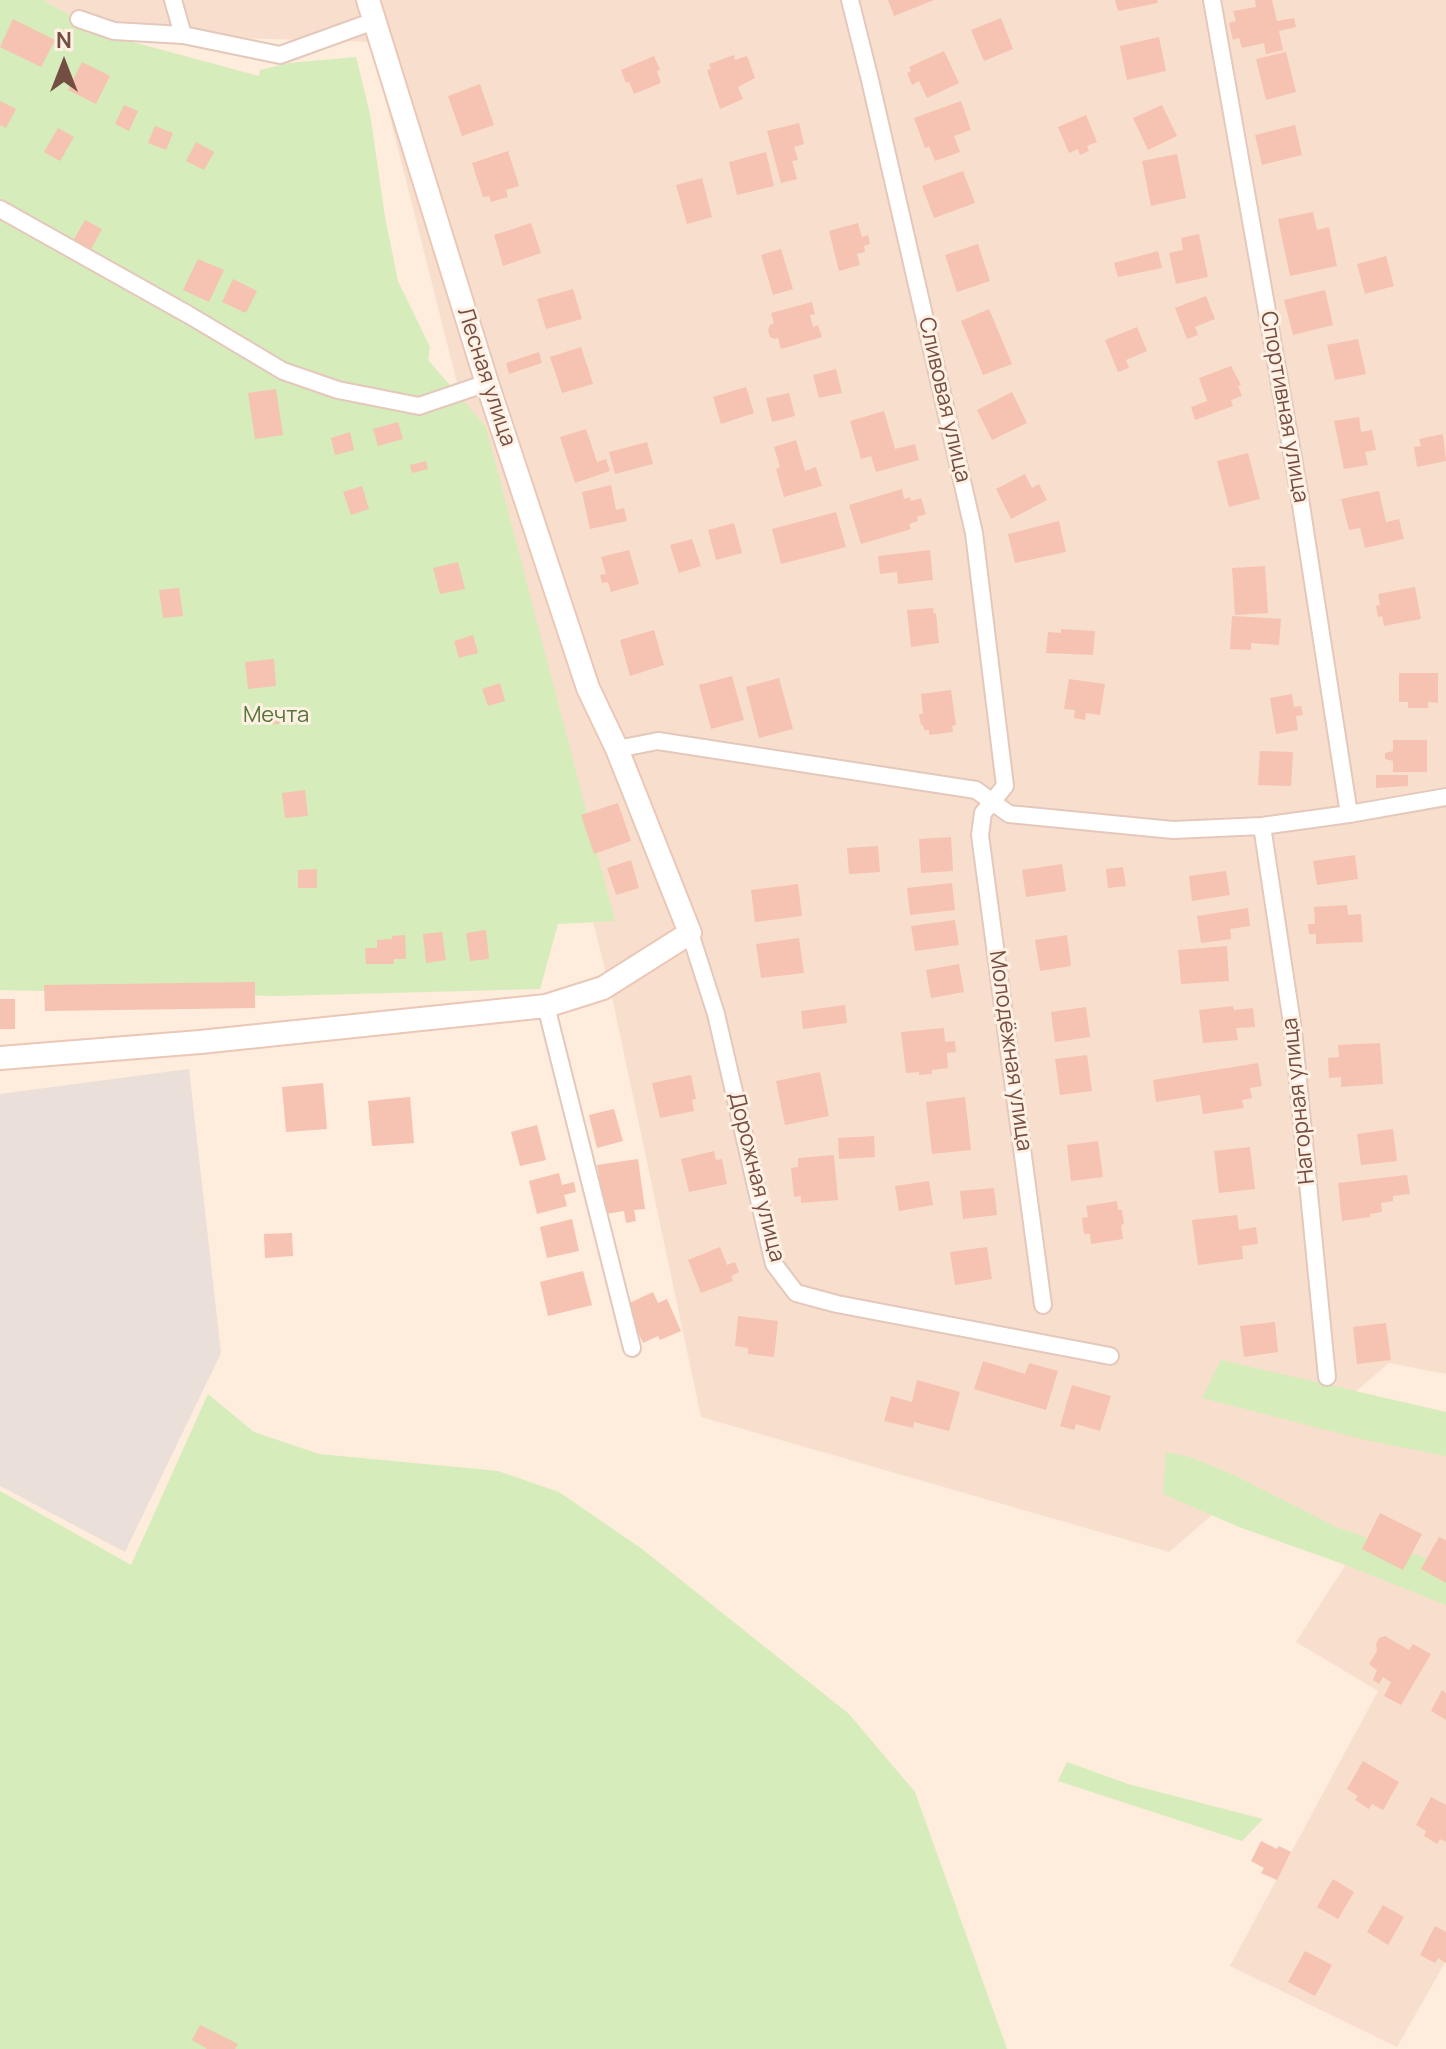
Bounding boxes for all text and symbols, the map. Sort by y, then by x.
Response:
north arrow [24,24,104,104]
text: N [56,25,72,55]
street label: Лесная улица [451,304,521,450]
street label: Спортивная улица [1254,309,1314,505]
street label: Сливовая улица [912,315,976,485]
park label: Мечта [243,703,309,729]
street label: Молодёжная улица [983,949,1037,1153]
street label: Нагорная улица [1277,1016,1321,1186]
street label: Дорожная улица [722,1089,790,1265]

